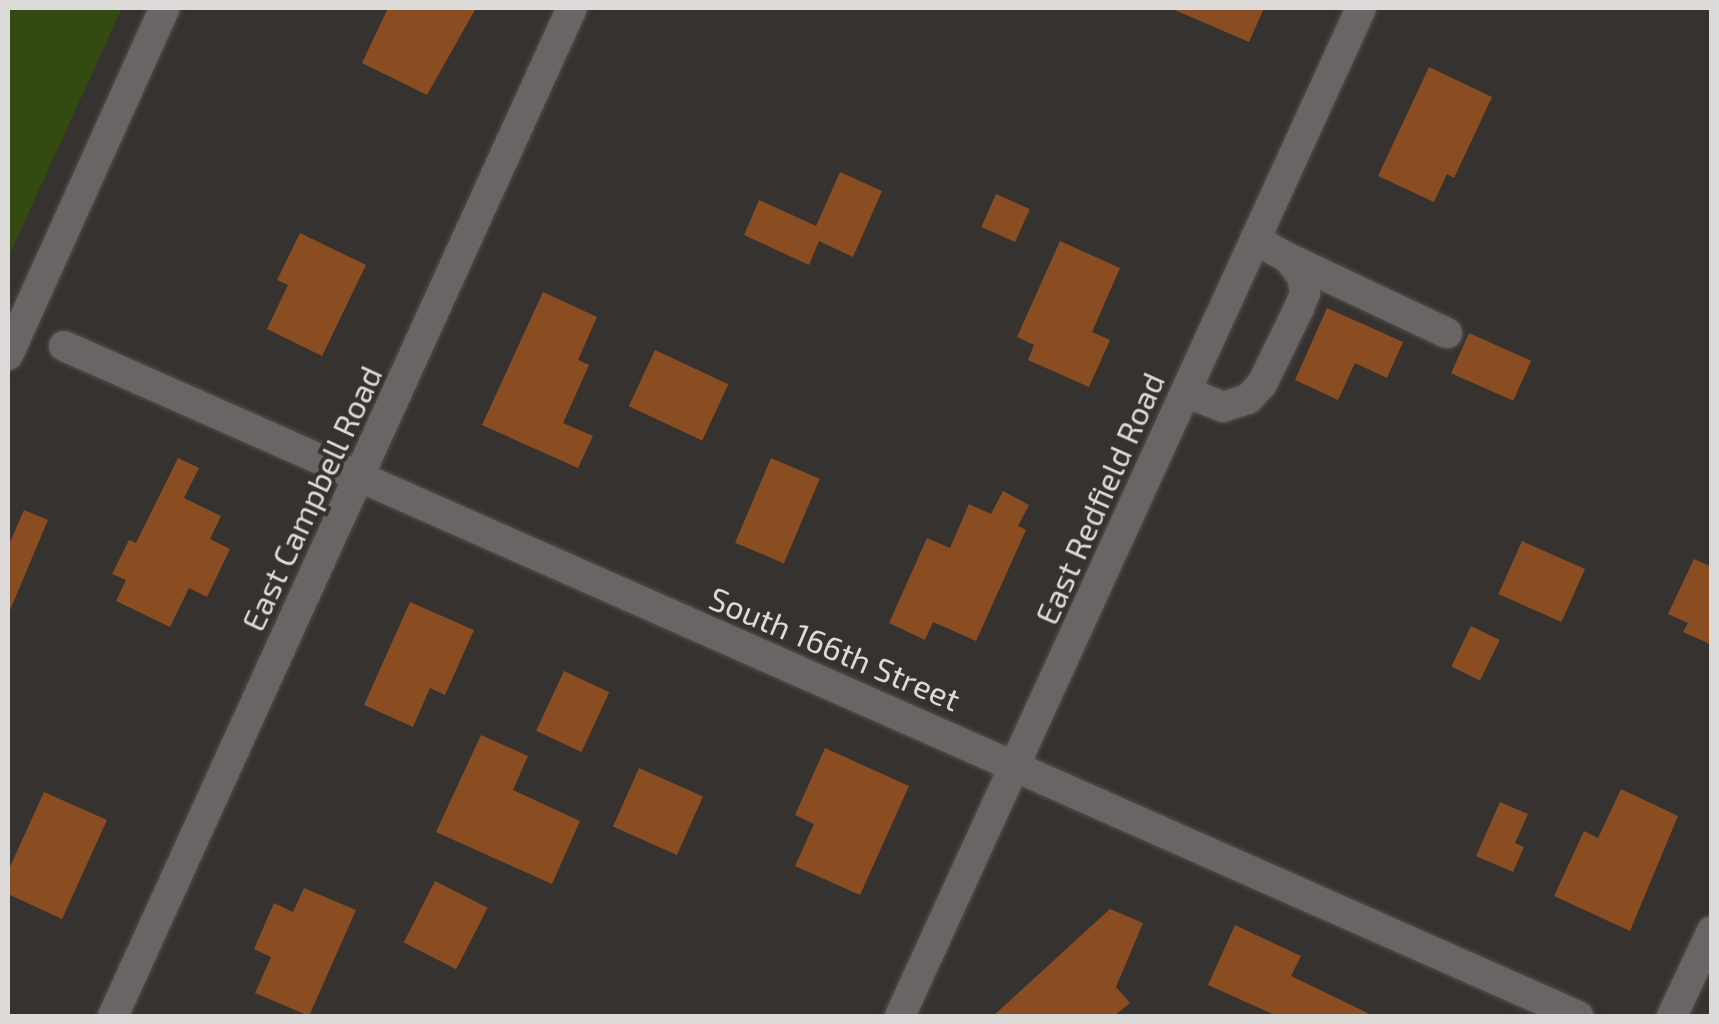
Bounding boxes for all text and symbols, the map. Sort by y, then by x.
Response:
street label: East Campbell Road [233,359,389,637]
street label: East Redfield Road [1026,366,1172,630]
street label: South 166th Street [704,578,966,718]

